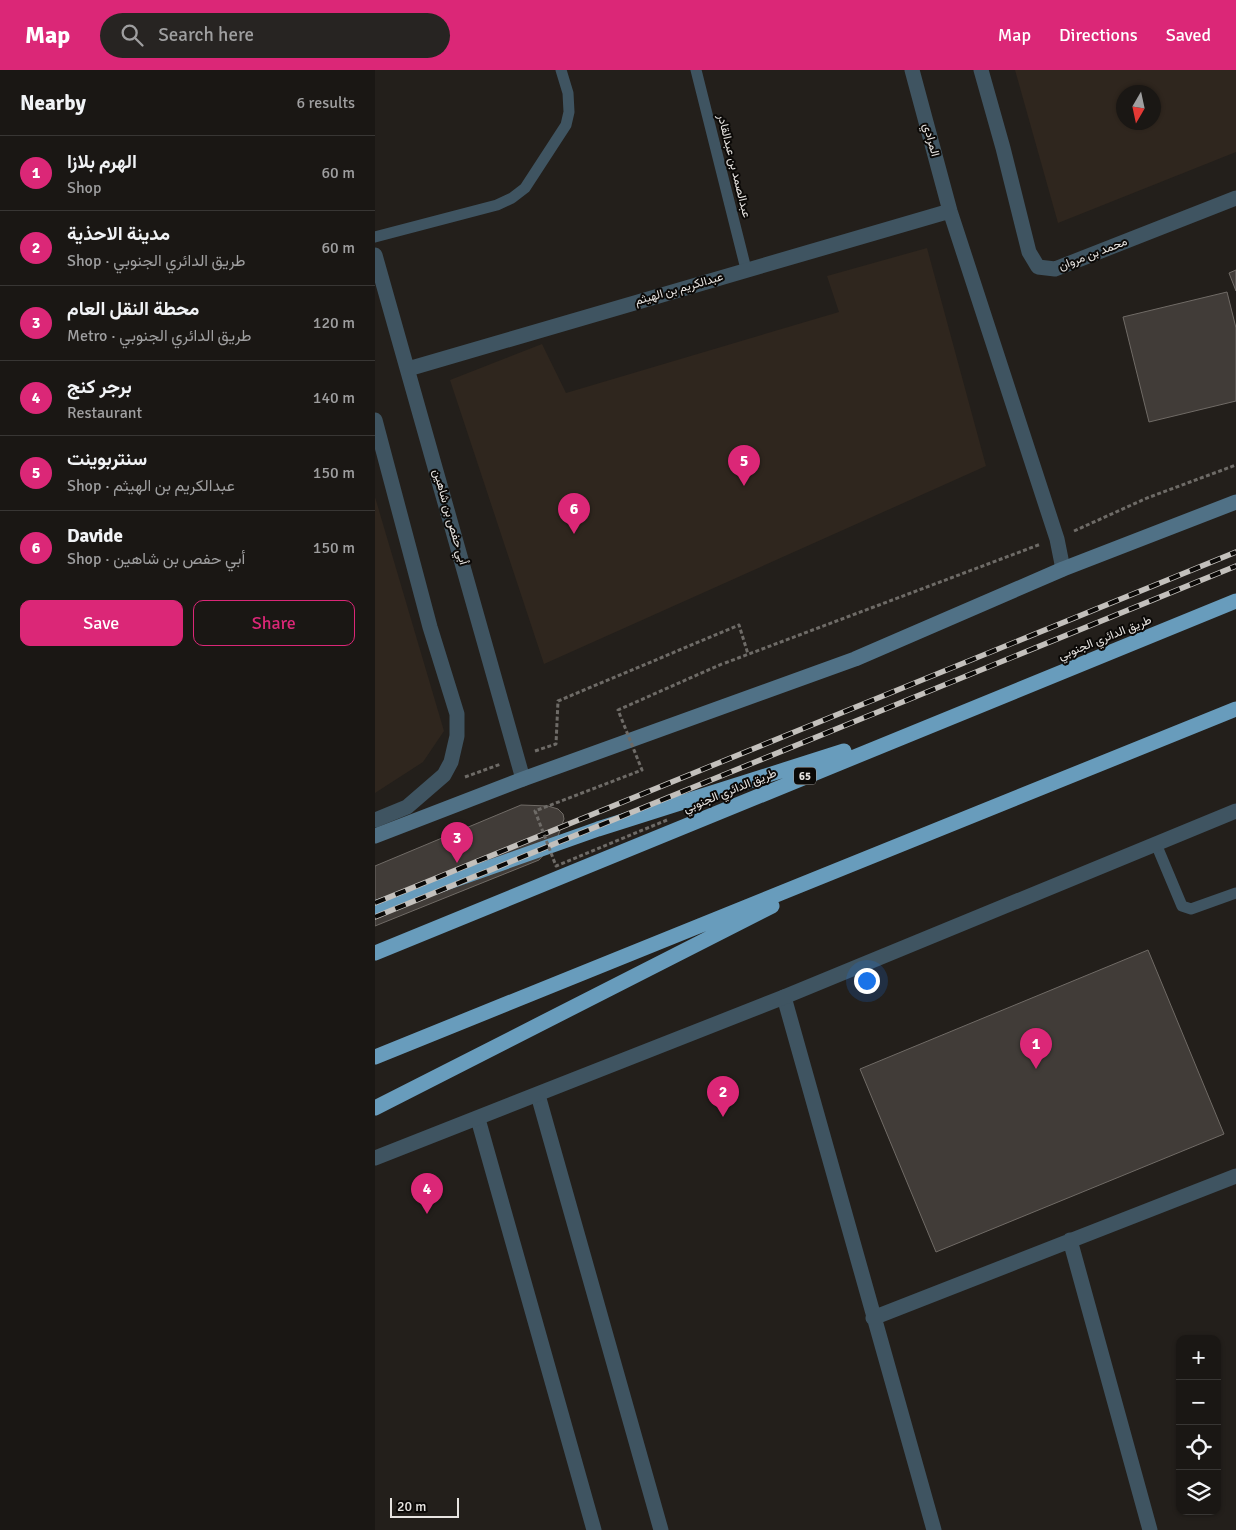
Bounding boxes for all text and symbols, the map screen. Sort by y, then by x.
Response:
search box [100,13,450,58]
text: Map [25,20,70,50]
icon: search [118,21,146,49]
text: Search here [158,23,254,47]
text: Map [998,24,1031,46]
text: Directions [1059,24,1138,46]
text: Saved [1166,24,1211,46]
north arrow [1116,85,1161,130]
text: Nearby [20,90,86,116]
text: 6 results [296,93,355,113]
street label: عبدالصمد بن عبدالقادر [714,112,754,219]
street label: المرادي [917,122,943,159]
text: الهرم بلازا [67,150,137,174]
text: 1 [32,163,40,183]
text: 60 m [321,163,355,183]
text: Shop [67,178,101,198]
text: مدينة الاحذية [67,222,170,246]
street label: محمد بن مروان [1057,234,1129,274]
text: 2 [32,238,40,258]
text: 60 m [321,238,355,258]
text: Shop · طريق الدائري الجنوبي [67,251,246,271]
street label: عبدالكريم بن الهيثم [633,269,725,309]
text: محطة النقل العام [67,297,199,321]
text: 3 [32,313,40,333]
text: 120 m [313,313,355,333]
text: Metro · طريق الدائري الجنوبي [67,326,252,346]
text: برجر كنج [67,375,132,399]
text: 4 [32,388,40,408]
text: 140 m [313,388,355,408]
text: Restaurant [67,403,142,423]
pin: 5 [728,445,760,486]
text: سنتربوينت [67,447,147,471]
text: 5 [32,463,40,483]
text: 150 m [313,463,355,483]
street label: أبي حفص بن شاهين [427,467,471,567]
text: Shop · عبدالكريم بن الهيثم [67,476,235,496]
pin: 6 [558,493,590,534]
text: Davide [67,524,123,548]
text: 6 [32,538,40,558]
text: 150 m [313,538,355,558]
text: Shop · أبي حفص بن شاهين [67,549,245,569]
button: Save [20,600,183,646]
button: Share [193,600,355,646]
street label: طريق الدائري الجنوبي [1056,612,1155,665]
street label: طريق الدائري الجنوبي [681,765,780,818]
road number: 65 [794,768,816,784]
pin: 3 [441,822,473,863]
your location [854,968,880,994]
pin: 1 [1020,1028,1052,1069]
pin: 2 [707,1076,739,1117]
pin: 4 [411,1173,443,1214]
map controls [1176,1335,1221,1515]
button: + [1176,1335,1221,1380]
button: − [1176,1380,1221,1425]
button: locate [1176,1425,1221,1470]
button: layers [1176,1470,1221,1515]
scale bar [390,1495,459,1518]
text: 20 m [397,1498,426,1515]

